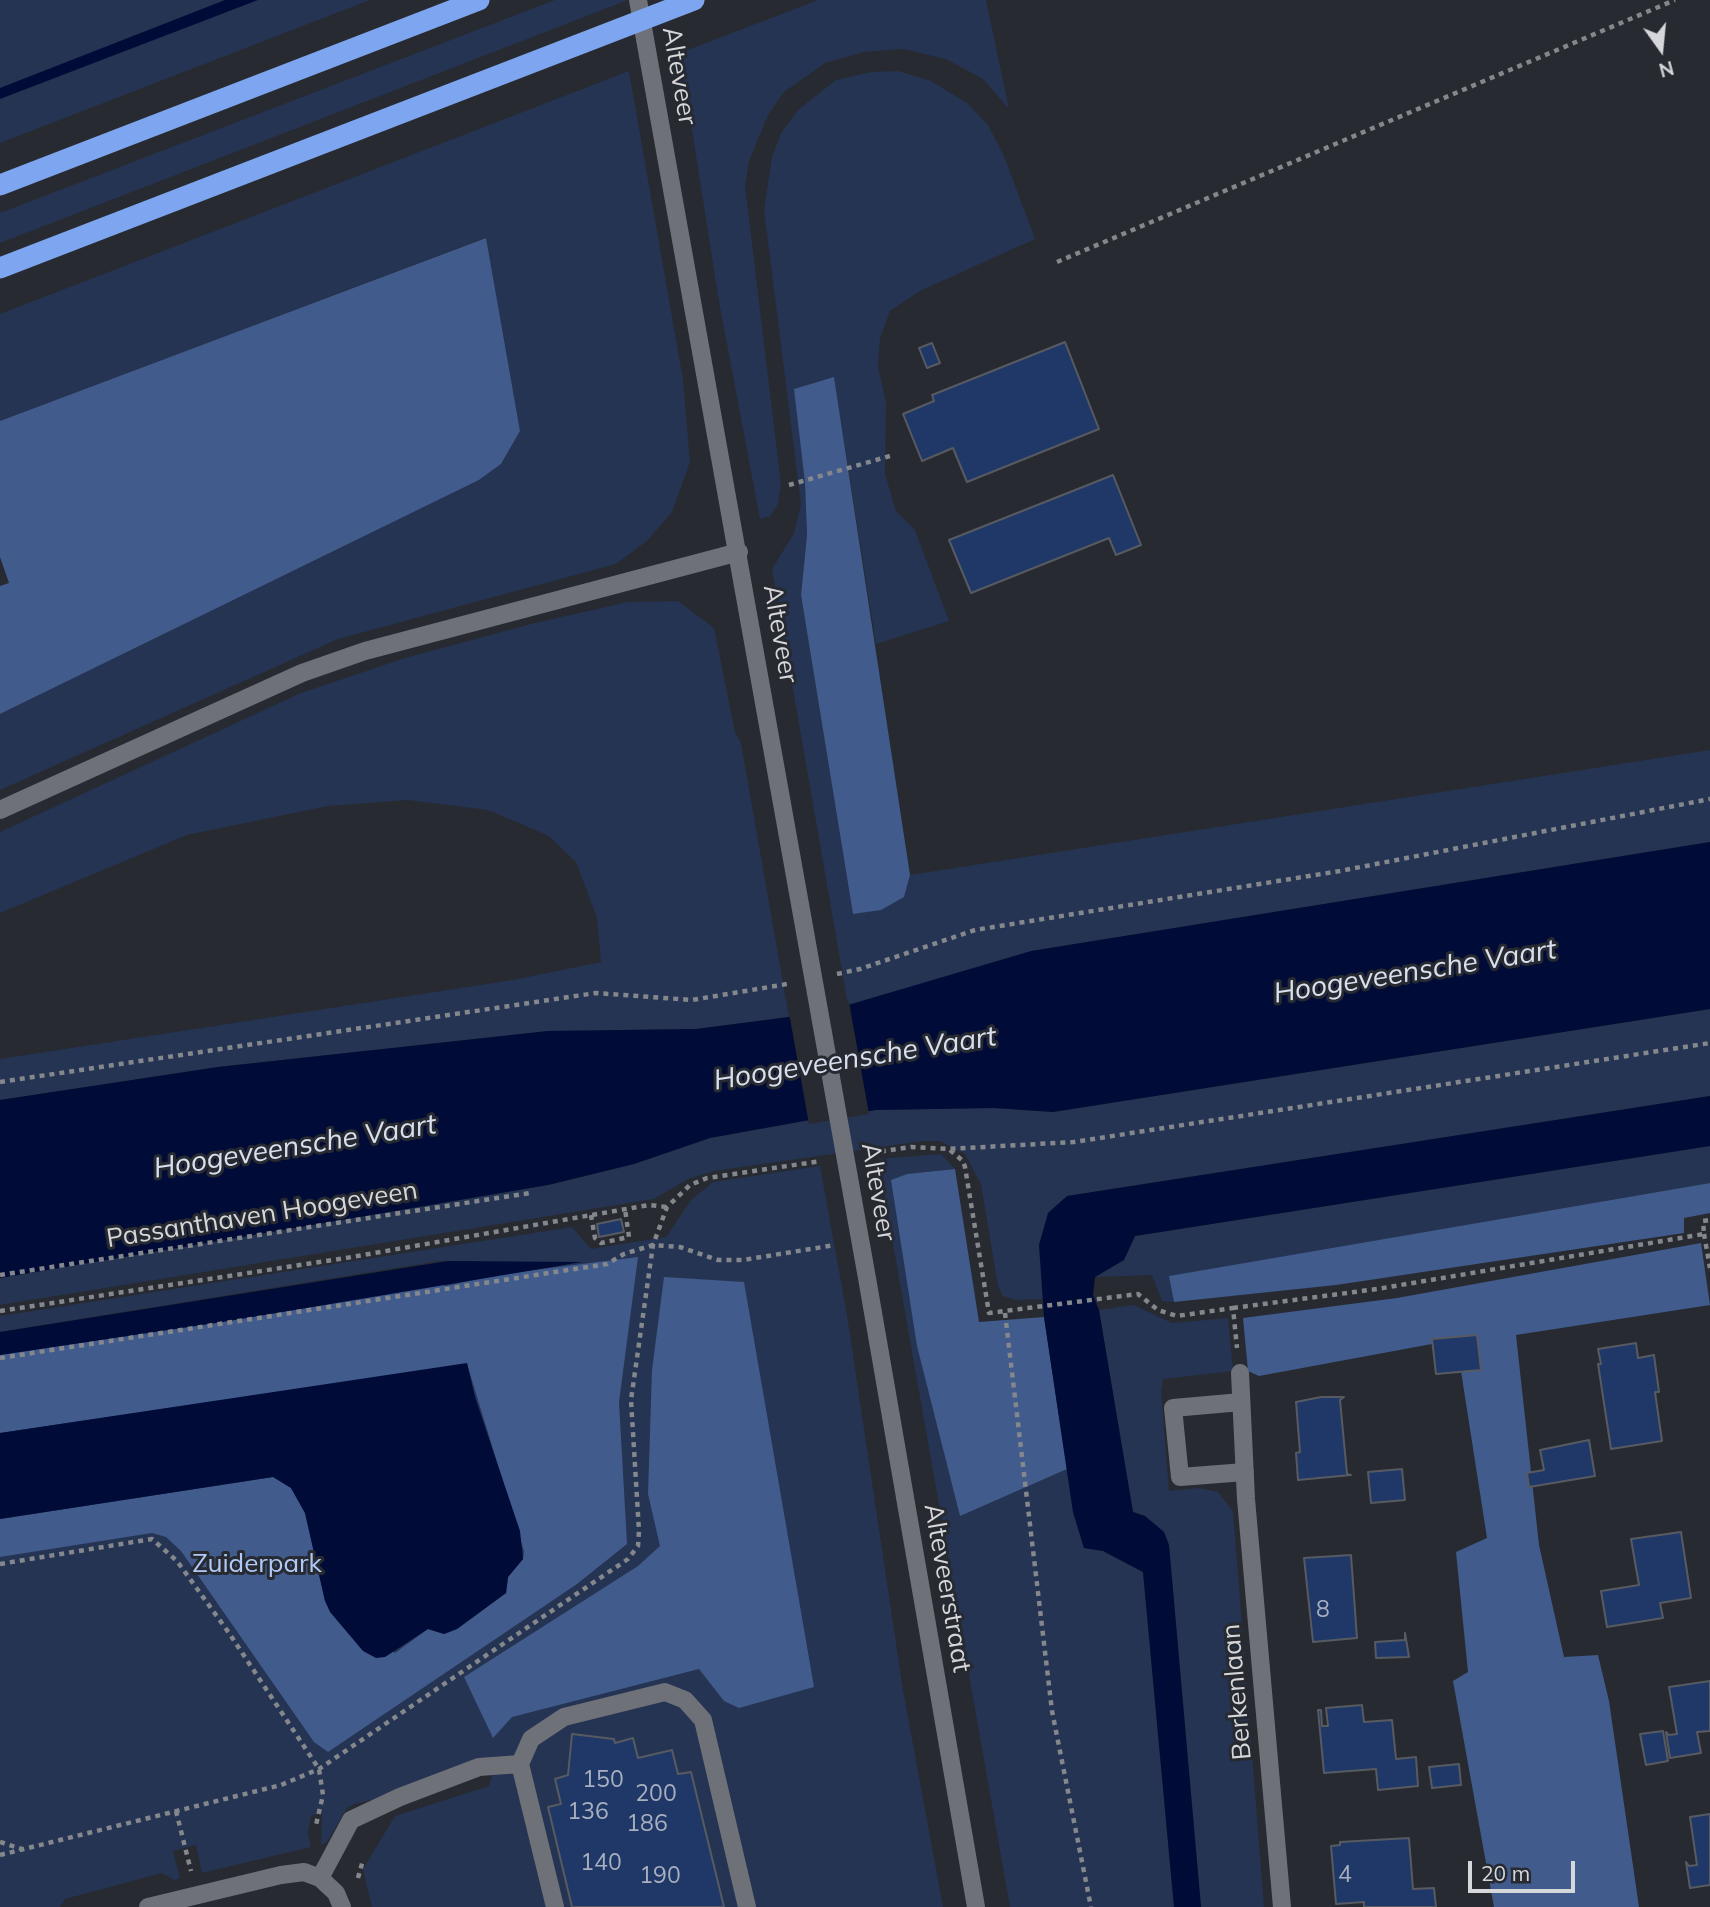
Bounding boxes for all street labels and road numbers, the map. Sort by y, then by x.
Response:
street label: Alteveer [655,24,703,128]
street label: Alteveer [756,582,804,686]
street label: Alteveer [854,1140,902,1244]
street label: Passanthaven Hoogeveen [104,1175,420,1255]
street label: Alteveerstraat [917,1501,977,1675]
street label: Berkenlaan [1216,1623,1258,1761]

